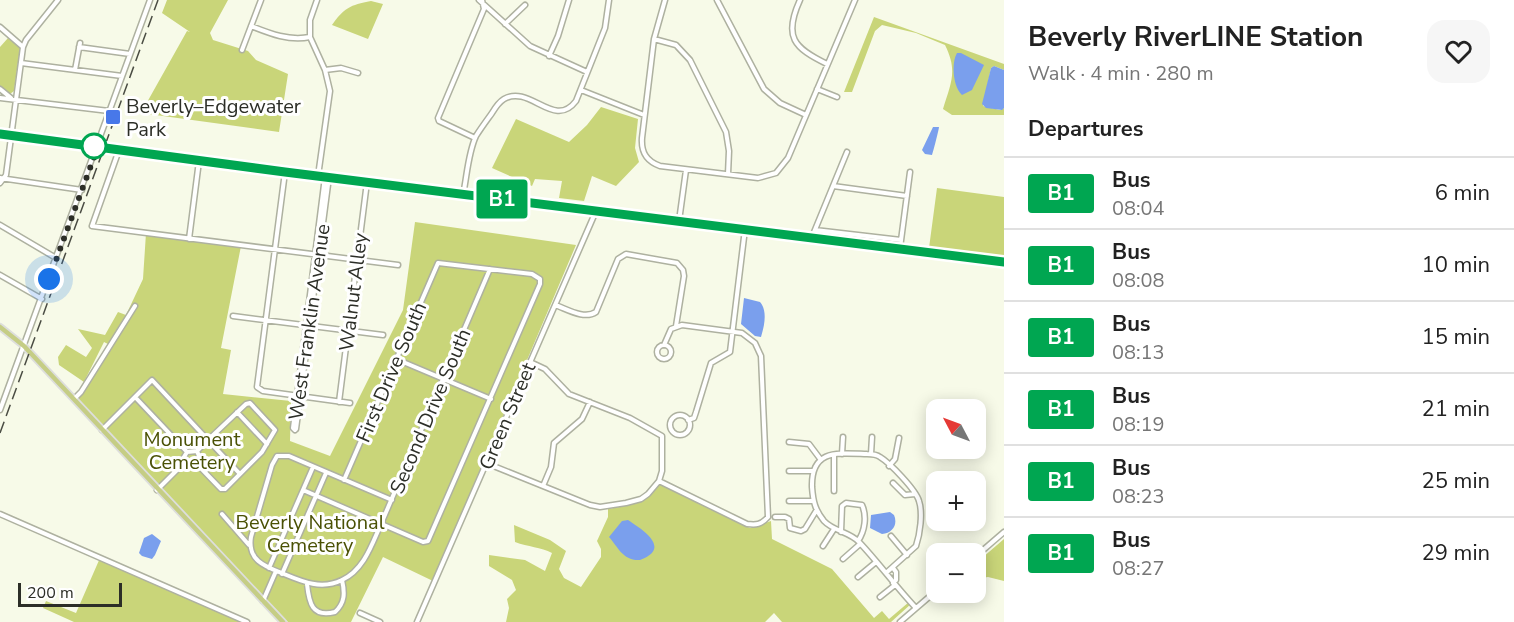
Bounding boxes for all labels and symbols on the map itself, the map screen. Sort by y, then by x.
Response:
place label: Beverly–Edgewater Park [126,93,301,143]
marker: Beverly–Edgewater Park [104,108,122,126]
unlabelled marker [81,133,107,159]
line badge: B1 [475,180,529,218]
street label: West Franklin Avenue [282,222,337,422]
street label: Walnut Alley [333,231,374,353]
your location [34,264,64,294]
street label: First Drive South [350,298,433,446]
street label: Second Drive South [383,325,477,498]
street label: Green Street [473,358,543,474]
north arrow [926,399,986,459]
park label: Monument Cemetery [144,426,241,476]
park label: Beverly National Cemetery [235,509,385,559]
scale bar [18,580,122,608]

